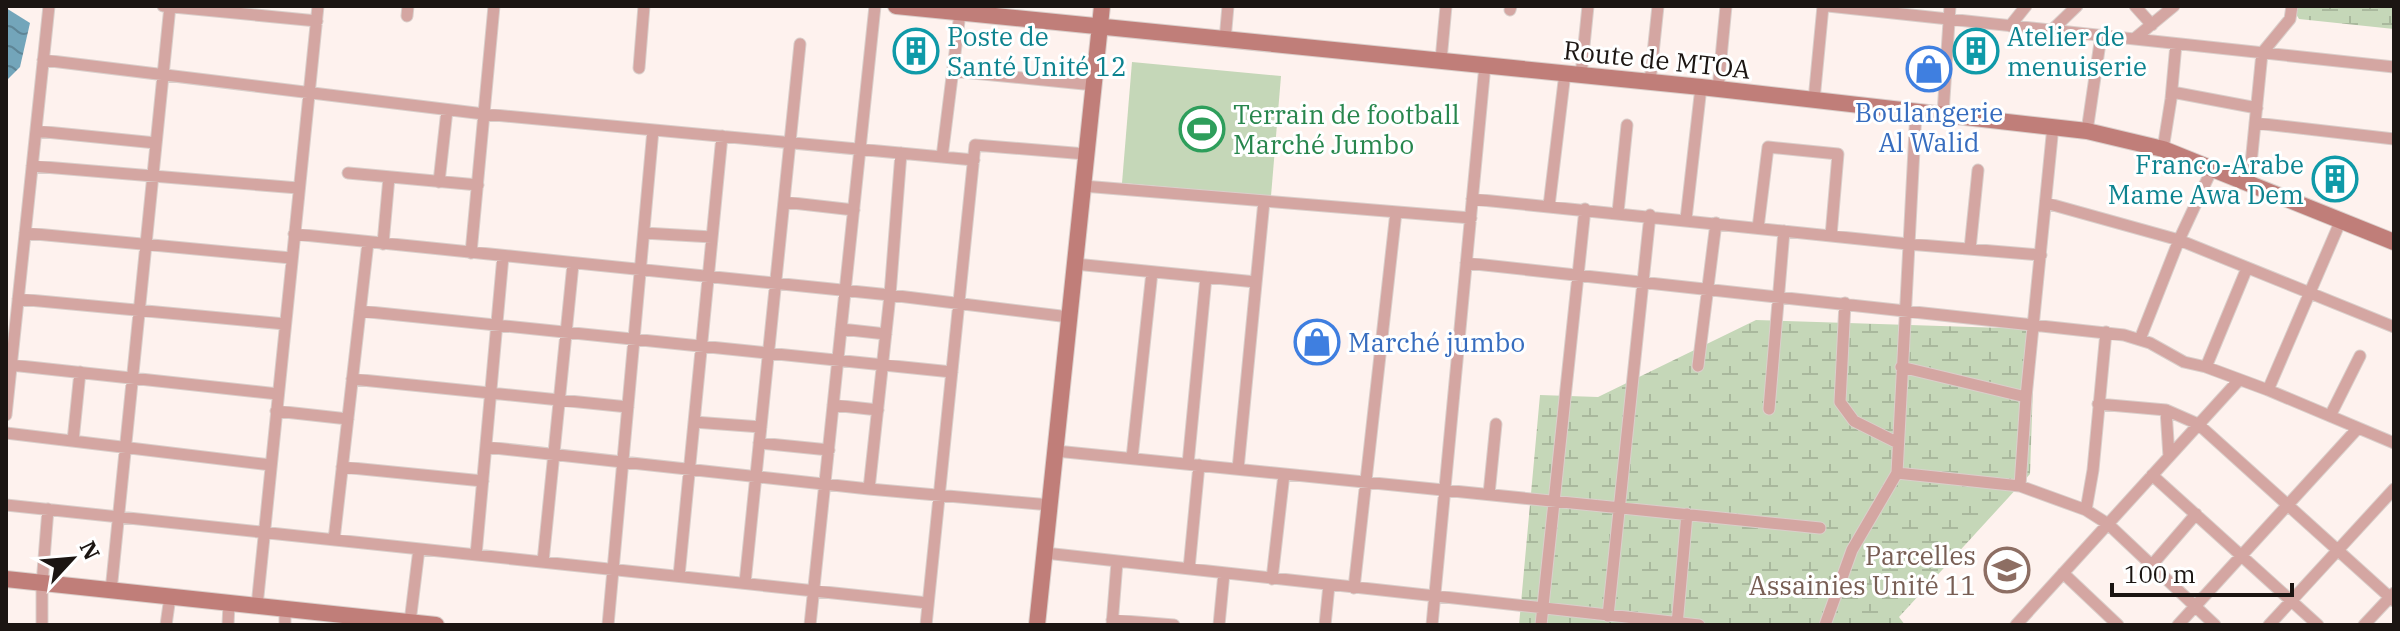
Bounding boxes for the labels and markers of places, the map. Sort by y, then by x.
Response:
place label: Poste de Santé Unité 12 [947,19,1127,83]
place label: Atelier de menuiserie [2007,19,2147,83]
building icon: Poste de Santé Unité 12 [892,27,940,75]
building icon: Atelier de menuiserie [1952,27,2000,75]
shop icon: Boulangerie Al Walid [1905,45,1953,93]
place label: Boulangerie Al Walid [1855,95,2003,159]
place label: Terrain de football Marché Jumbo [1233,97,1460,161]
sports icon: Terrain de football Marché Jumbo [1178,105,1226,153]
place label: Franco-Arabe Mame Awa Dem [2108,147,2304,211]
building icon: Franco-Arabe Mame Awa Dem [2311,155,2359,203]
shop icon: Marché jumbo [1293,318,1341,366]
place label: Marché jumbo [1348,325,1525,359]
place label: Parcelles Assainies Unité 11 [1749,538,1976,602]
school or university icon: Parcelles Assainies Unité 11 [1983,546,2031,594]

